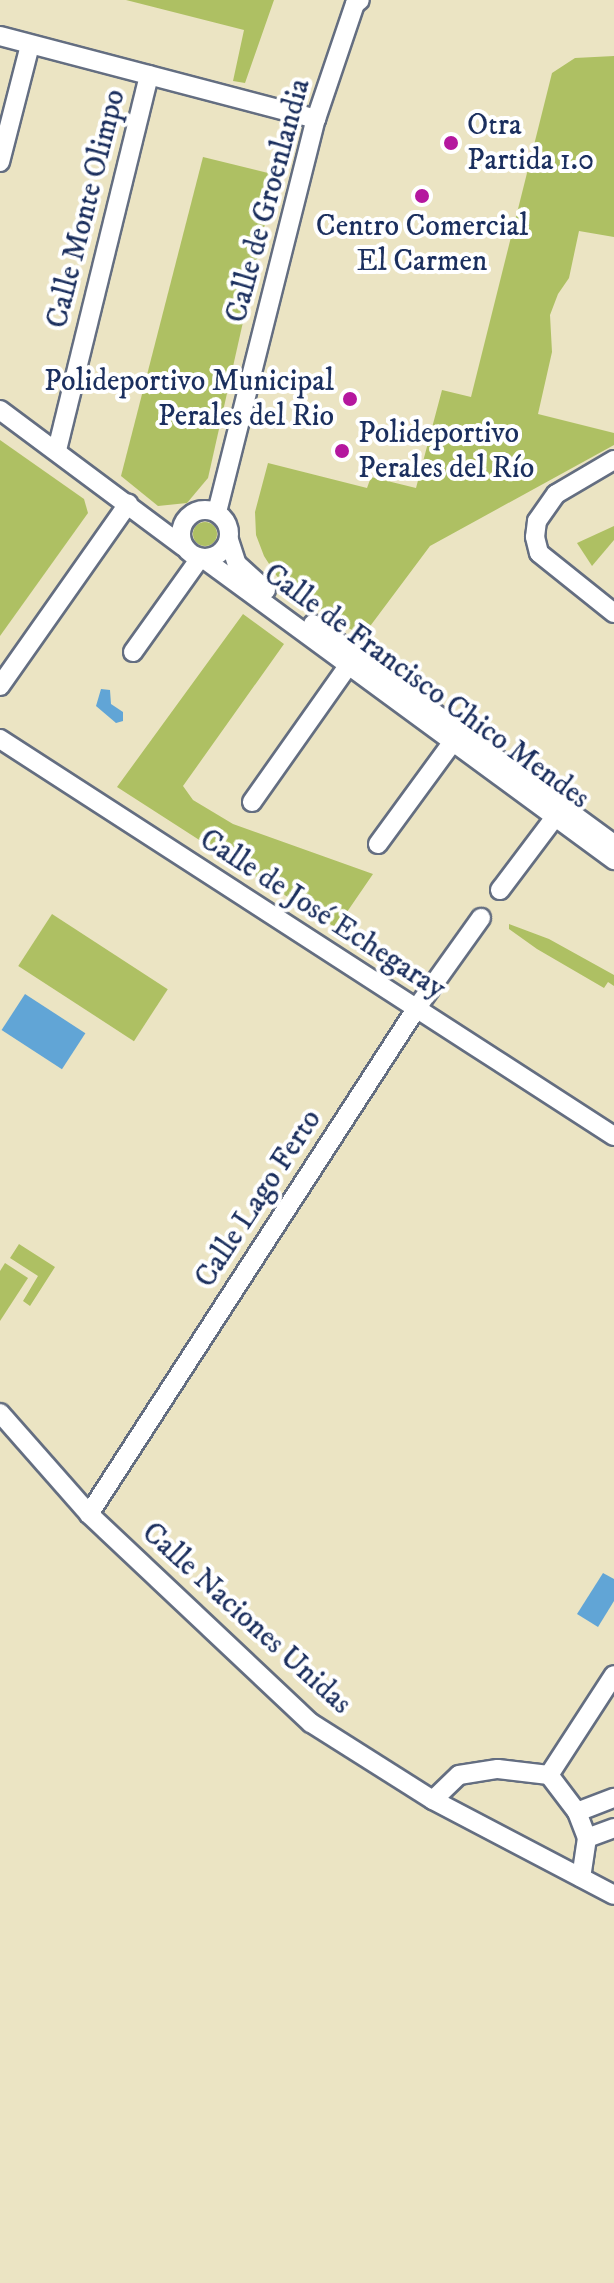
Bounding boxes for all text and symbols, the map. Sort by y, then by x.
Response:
street label: Calle de Groenlandia [219,75,319,327]
street label: Calle Monte Olimpo [40,86,134,332]
place label: Otra Partida 1.0 [467,108,594,178]
marker: Otra Partida 1.0 [442,134,460,152]
marker: Centro Comercial El Carmen [413,187,431,205]
place label: Centro Comercial El Carmen [316,209,528,280]
place label: Polideportivo Municipal Perales del Rio [44,364,334,434]
marker: Polideportivo Municipal Perales del Rio [341,390,359,408]
place label: Polideportivo Perales del Río [358,416,534,486]
marker: Polideportivo Perales del Río [333,442,351,460]
street label: Calle de Francisco Chico Mendes [256,557,596,817]
street label: Calle de José Echegaray [192,822,452,1008]
street label: Calle Lago Ferto [188,1103,330,1295]
street label: Calle Naciones Unidas [134,1515,358,1723]

